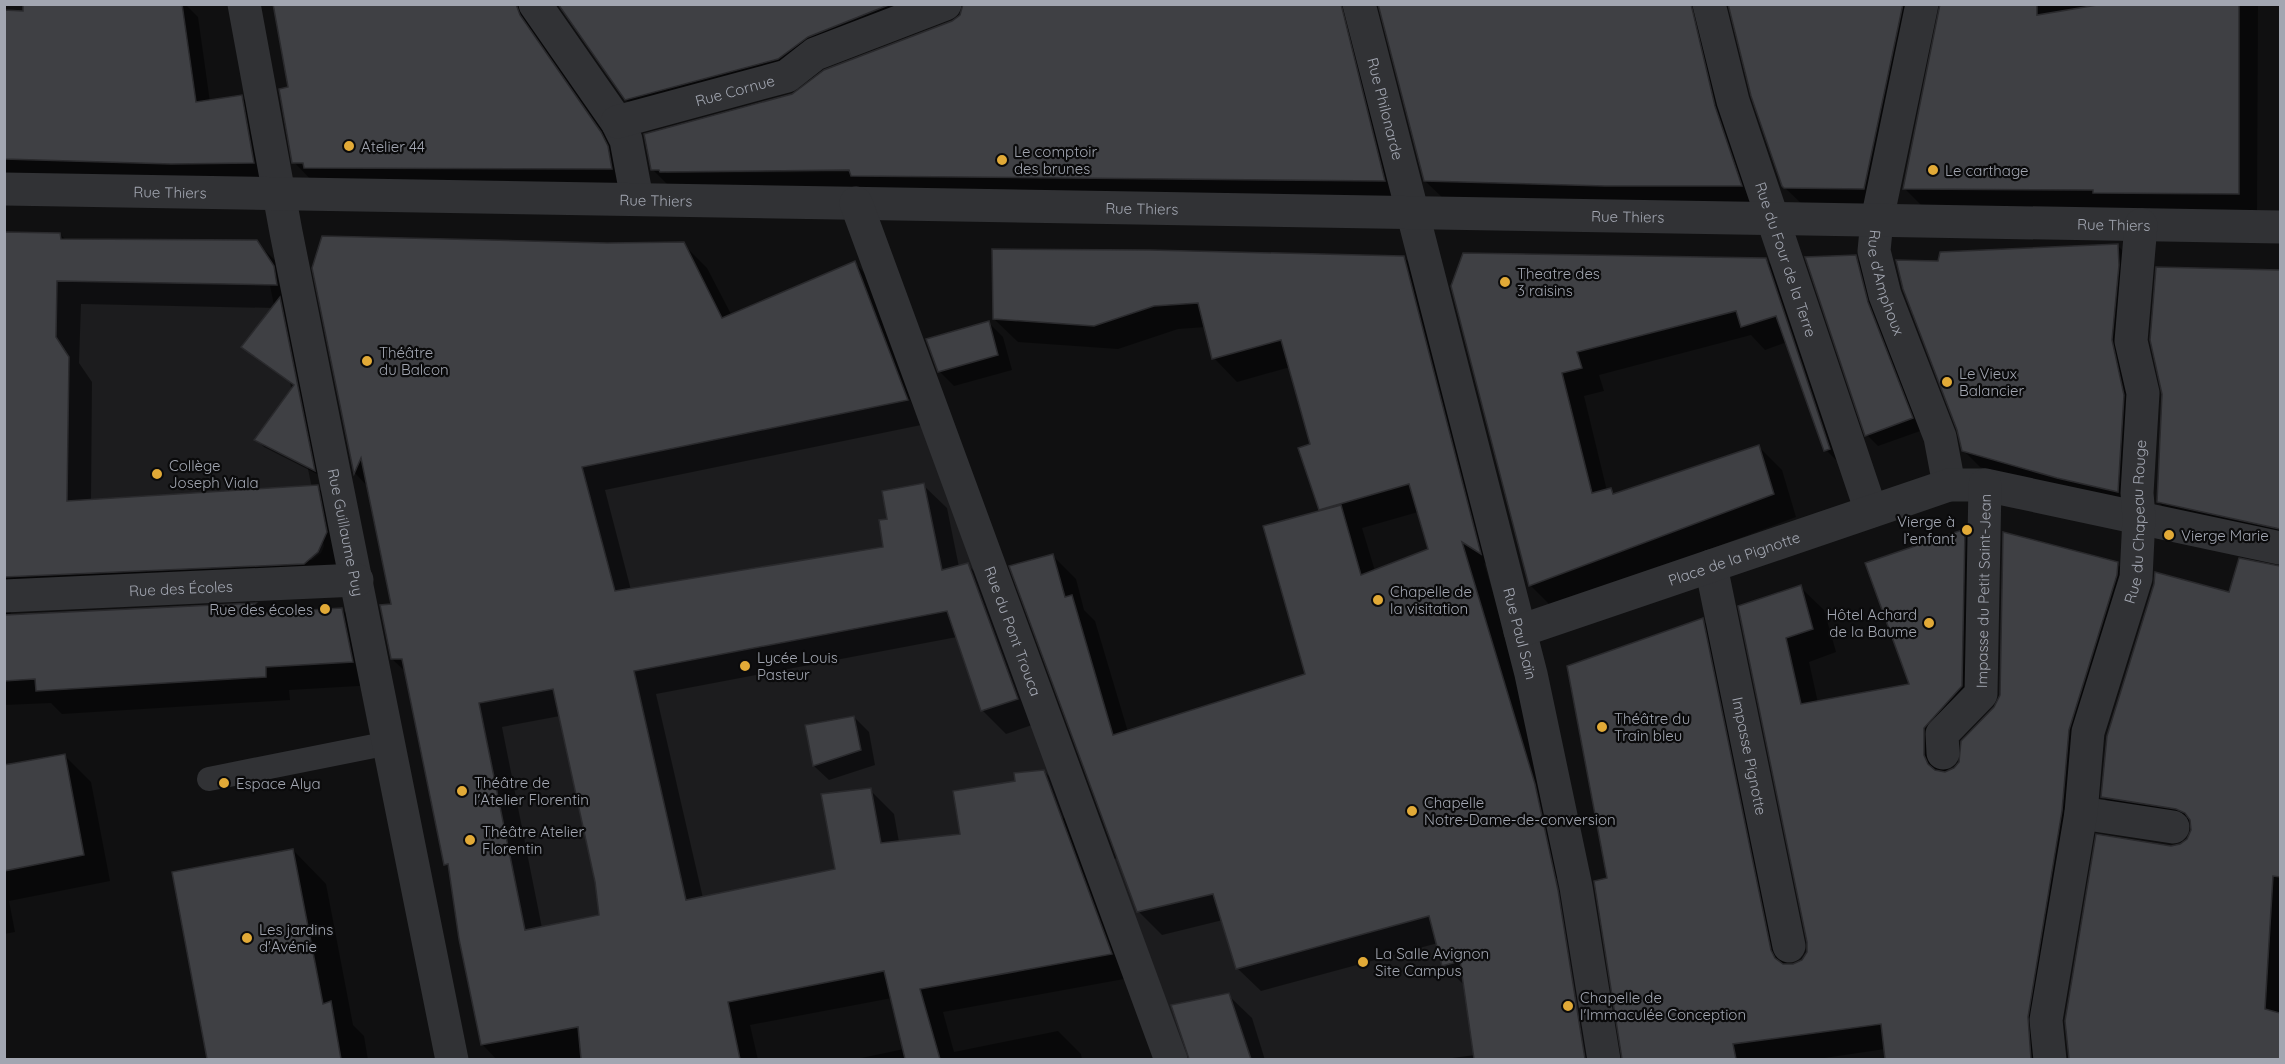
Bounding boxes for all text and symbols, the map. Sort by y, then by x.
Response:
street label: Rue Philonarde [1364,55,1408,162]
street label: Rue Cornue [693,70,777,110]
place label: Atelier 44 [361,137,425,156]
marker: Atelier 44 [342,139,356,153]
place label: Le comptoir des brunes [1014,142,1097,178]
marker: Le comptoir des brunes [995,153,1009,167]
place label: Le carthage [1945,161,2028,180]
marker: Le carthage [1926,163,1940,177]
street label: Rue du Four de la Terre [1751,179,1821,339]
street label: Rue Thiers [133,182,207,202]
street label: Rue Thiers [619,190,693,210]
street label: Rue Thiers [1105,198,1179,218]
street label: Rue Thiers [1591,206,1665,226]
street label: Rue Thiers [2077,214,2150,234]
street label: Rue d'Amphoux [1864,229,1909,338]
place label: Theatre des 3 raisins [1517,264,1600,300]
marker: Theatre des 3 raisins [1498,275,1512,289]
place label: Théâtre du Balcon [379,343,449,379]
marker: Théâtre du Balcon [360,354,374,368]
place label: Le Vieux Balancier [1959,364,2025,400]
marker: Le Vieux Balancier [1940,375,1954,389]
street label: Rue du Chapeau Rouge [2119,439,2150,606]
place label: Collège Joseph Viala [169,456,259,492]
marker: Collège Joseph Viala [150,467,164,481]
street label: Rue Guillaume Puy [324,467,368,598]
street label: Impasse du Petit Saint-Jean [1972,494,1994,688]
place label: Vierge à l’enfant [1897,512,1955,548]
marker: Vierge à l’enfant [1960,523,1974,537]
place label: Vierge Marie [2181,526,2269,545]
street label: Place de la Pignotte [1666,527,1802,589]
marker: Vierge Marie [2162,528,2176,542]
street label: Rue du Pont Trouca [981,563,1046,699]
street label: Rue des Écoles [128,576,233,600]
place label: Chapelle de la visitation [1390,582,1472,618]
street label: Rue Paul Saïn [1500,586,1541,681]
marker: Chapelle de la visitation [1371,593,1385,607]
place label: Rue des écoles [209,600,313,619]
marker: Rue des écoles [318,602,332,616]
place label: Hôtel Achard de la Baume [1826,605,1917,641]
marker: Hôtel Achard de la Baume [1922,616,1936,630]
place label: Lycée Louis Pasteur [757,648,838,684]
marker: Lycée Louis Pasteur [738,659,752,673]
street label: Impasse Pignotte [1729,695,1771,817]
place label: Théâtre du Train bleu [1614,709,1690,745]
marker: Théâtre du Train bleu [1595,720,1609,734]
place label: Théâtre de l'Atelier Florentin [474,773,589,809]
place label: Espace Alya [236,774,321,793]
marker: Espace Alya [217,776,231,790]
marker: Théâtre de l'Atelier Florentin [455,784,469,798]
place label: Chapelle Notre-Dame-de-conversion [1424,793,1616,829]
marker: Chapelle Notre-Dame-de-conversion [1405,804,1419,818]
place label: Théâtre Atelier Florentin [482,822,585,858]
marker: Théâtre Atelier Florentin [463,833,477,847]
place label: Les jardins d'Avénie [259,920,333,956]
marker: Les jardins d'Avénie [240,931,254,945]
place label: La Salle Avignon Site Campus [1375,944,1489,980]
marker: La Salle Avignon Site Campus [1356,955,1370,969]
place label: Chapelle de l'Immaculée Conception [1580,988,1746,1024]
marker: Chapelle de l'Immaculée Conception [1561,999,1575,1013]

